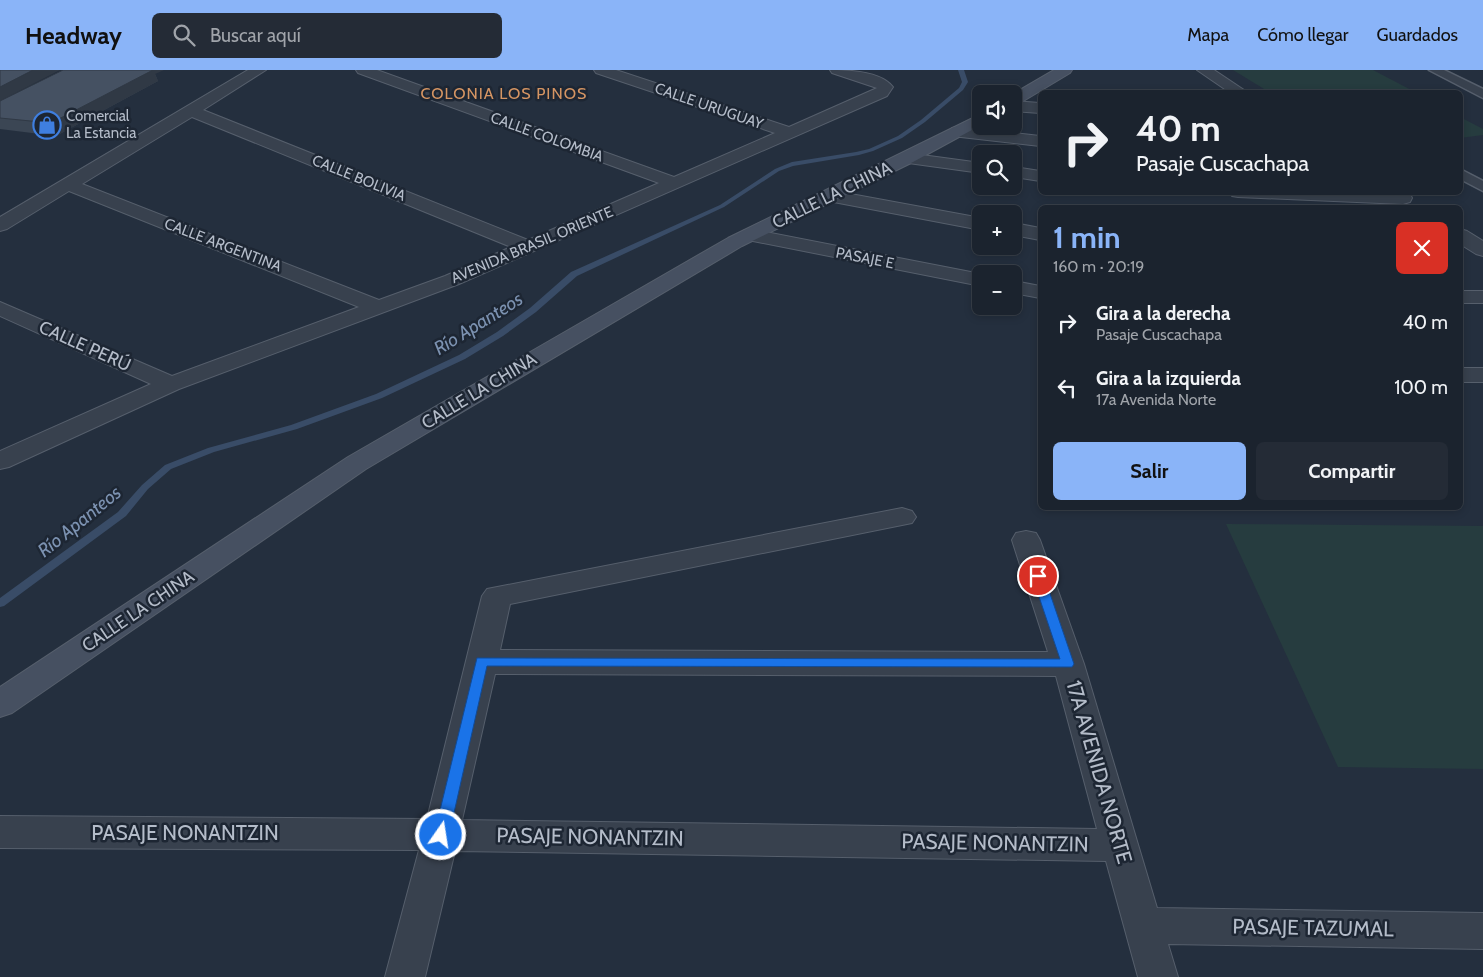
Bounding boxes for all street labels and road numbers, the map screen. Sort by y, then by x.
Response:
street label: CALLE URUGUAY [652,79,766,133]
street label: CALLE COLOMBIA [488,108,606,166]
street label: CALLE BOLIVIA [310,151,409,205]
street label: CALLE LA CHINA [769,156,895,234]
street label: AVENIDA BRASIL ORIENTE [448,203,616,287]
street label: CALLE ARGENTINA [162,214,285,276]
street label: PASAJE E [834,244,896,272]
street label: CALLE PERÚ [36,316,134,376]
street label: CALLE LA CHINA [417,348,541,434]
street label: CALLE LA CHINA [78,565,198,657]
street label: 17A AVENIDA NORTE [1061,677,1138,866]
street label: PASAJE NONANTZIN [91,820,279,845]
street label: PASAJE NONANTZIN [496,822,684,851]
street label: PASAJE NONANTZIN [901,828,1089,857]
street label: PASAJE TAZUMAL [1232,914,1394,941]

